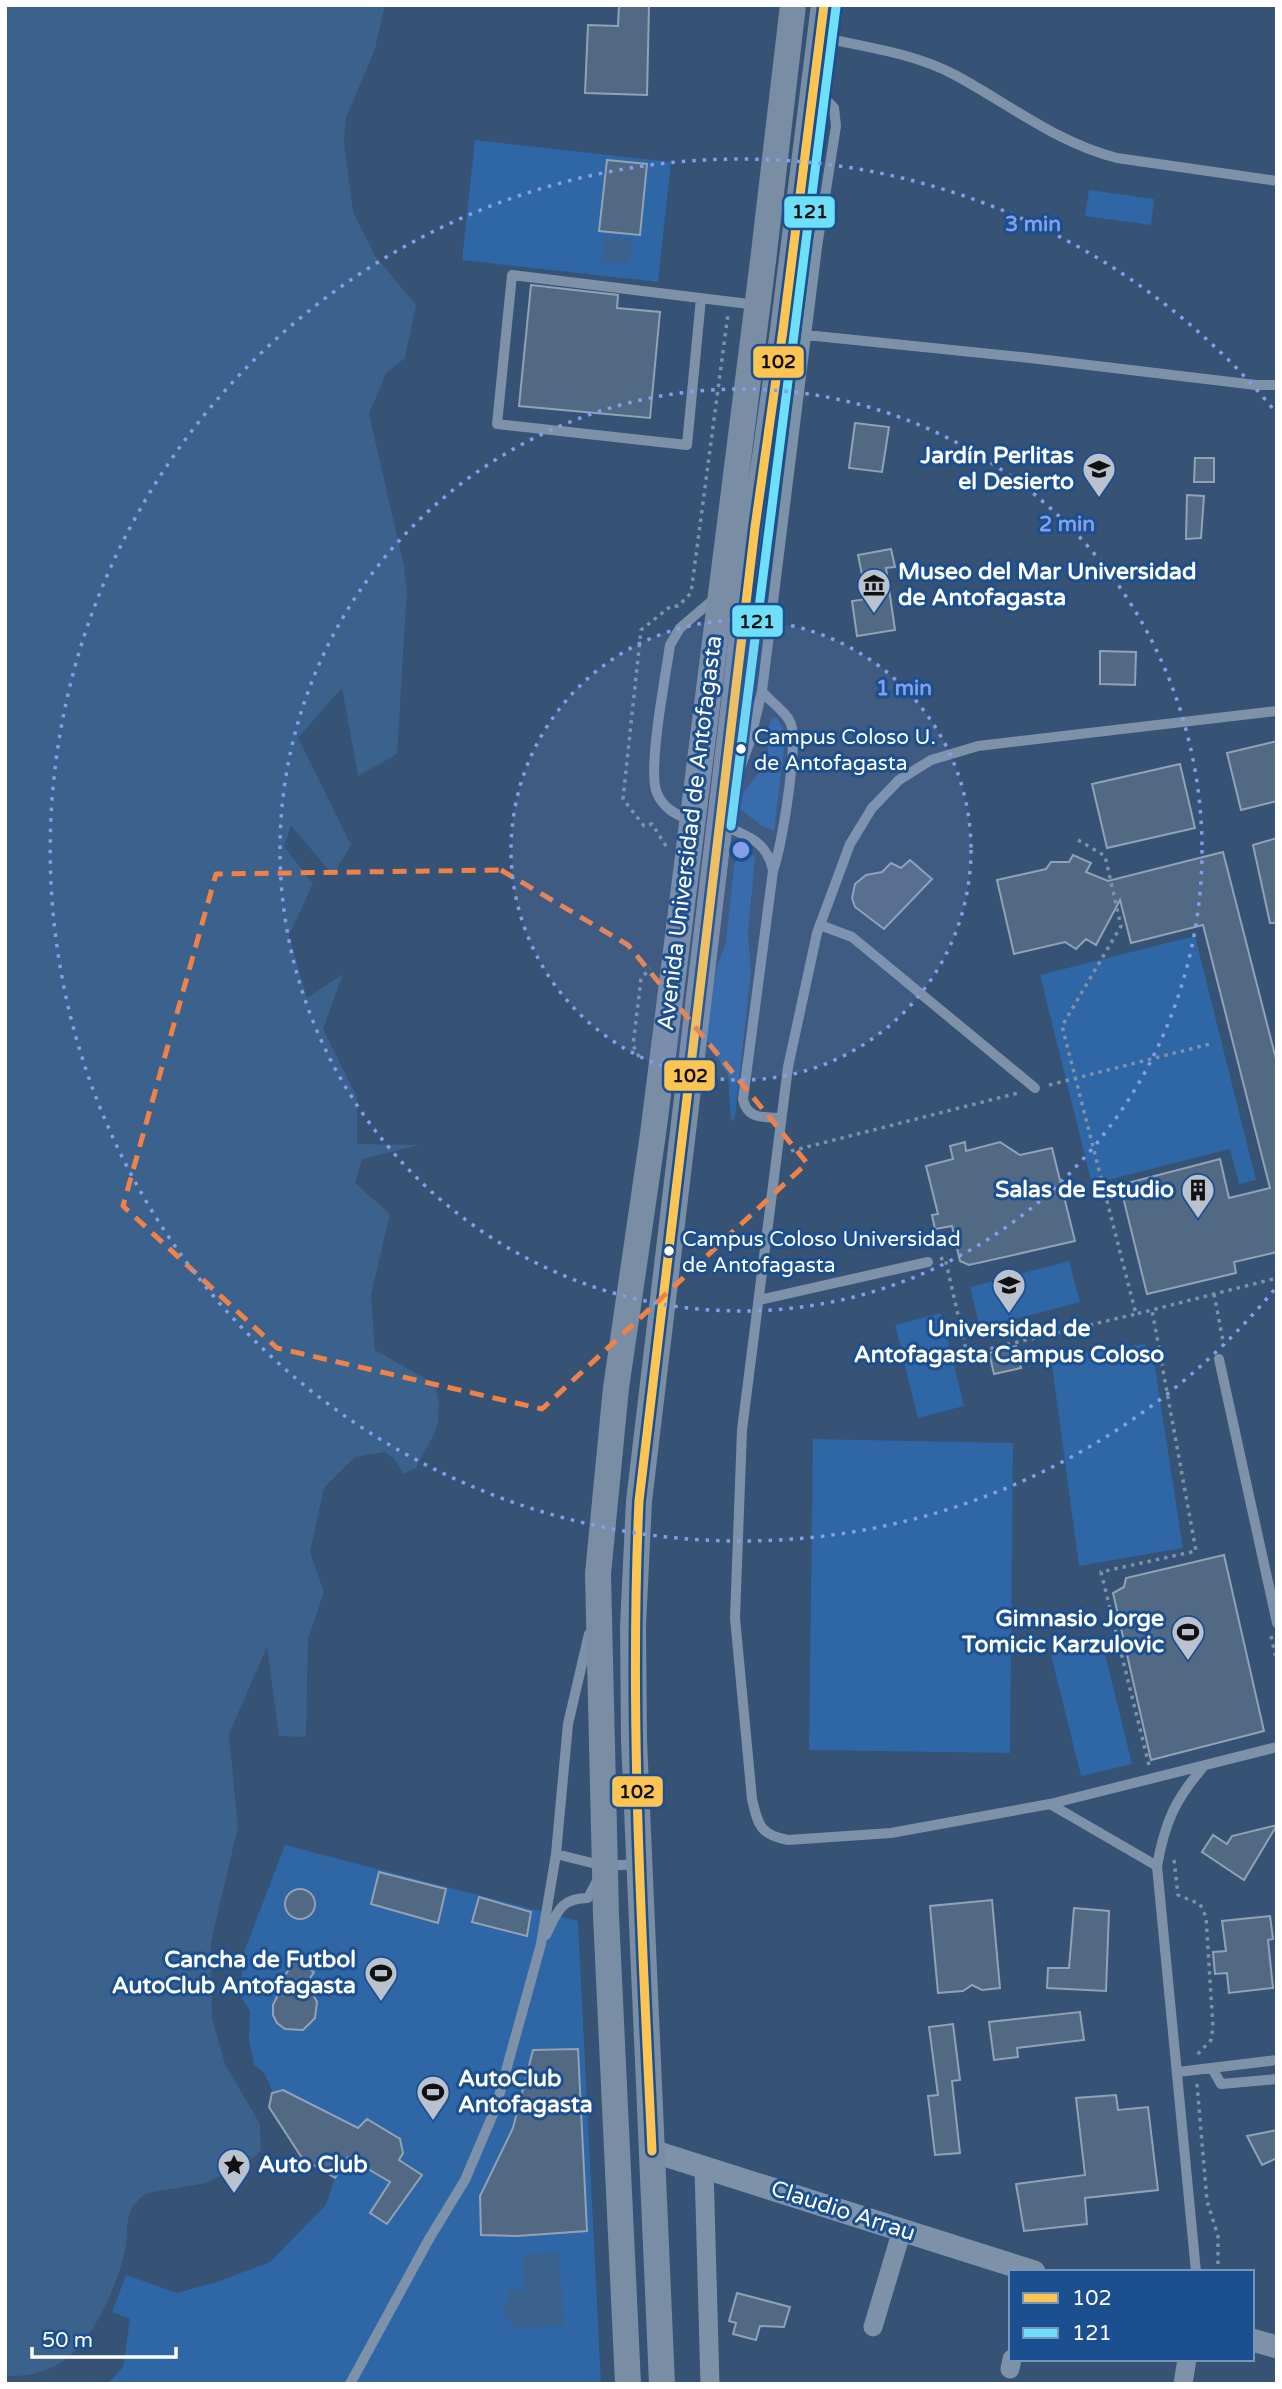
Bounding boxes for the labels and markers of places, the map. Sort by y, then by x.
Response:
place label: Jardín Perlitas el Desierto [919,442,1074,496]
school or university icon: Jardín Perlitas el Desierto [1080,450,1118,499]
place label: Museo del Mar Universidad de Antofagasta [898,558,1196,612]
museum icon: Museo del Mar Universidad de Antofagasta [855,566,893,615]
place label: Campus Coloso U. de Antofagasta [754,725,936,776]
marker: Campus Coloso U. de Antofagasta [734,742,748,756]
centre of rings [729,838,753,862]
building icon: Salas de Estudio [1179,1171,1217,1220]
place label: Salas de Estudio [995,1176,1174,1204]
place label: Campus Coloso Universidad de Antofagasta [682,1227,961,1278]
marker: Campus Coloso Universidad de Antofagasta [662,1244,676,1258]
school or university icon: Universidad de Antofagasta Campus Coloso [990,1266,1028,1315]
place label: Universidad de Antofagasta Campus Coloso [854,1315,1164,1369]
place label: Gimnasio Jorge Tomicic Karzulovic [961,1605,1164,1659]
sports icon: Gimnasio Jorge Tomicic Karzulovic [1169,1613,1207,1662]
place label: Cancha de Futbol AutoClub Antofagasta [112,1946,356,2000]
sports icon: Cancha de Futbol AutoClub Antofagasta [362,1954,400,2003]
place label: AutoClub Antofagasta [458,2065,593,2119]
sports icon: AutoClub Antofagasta [414,2073,452,2122]
place icon: Auto Club [215,2146,253,2195]
place label: Auto Club [258,2151,368,2179]

